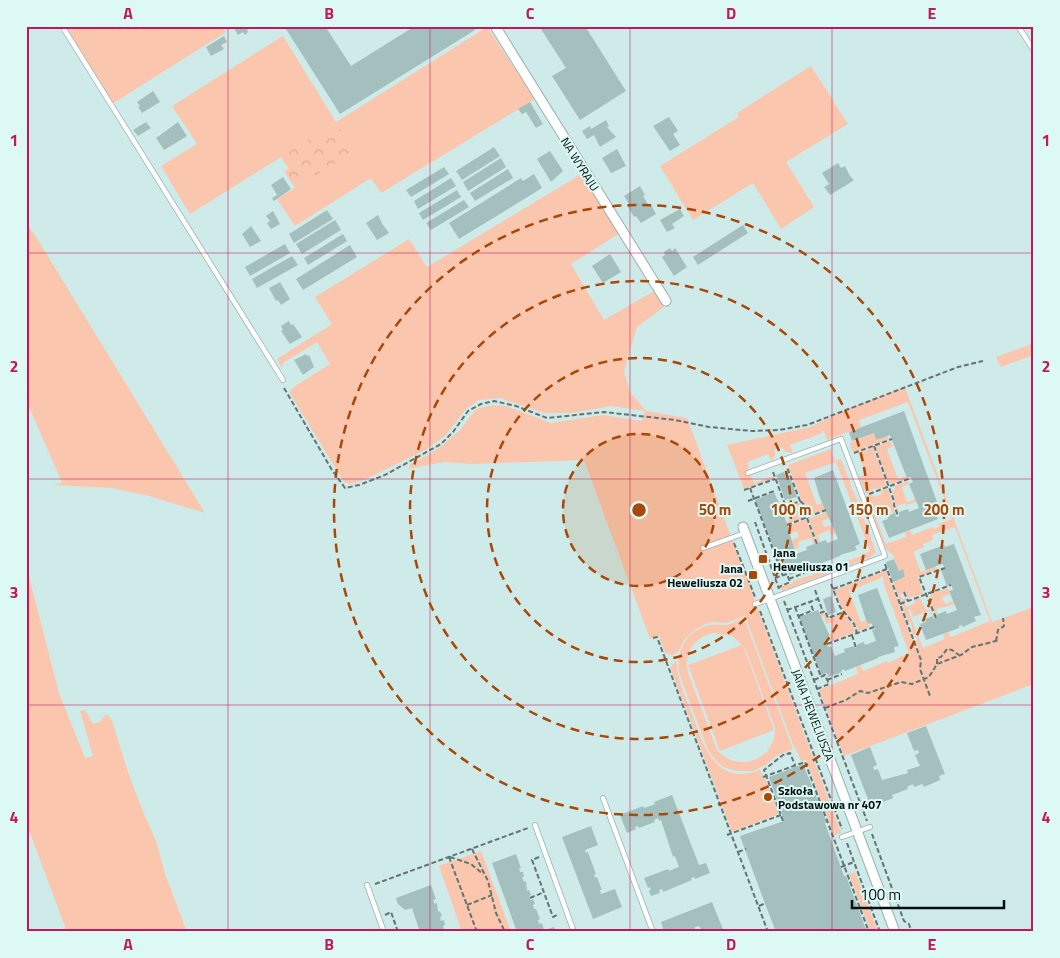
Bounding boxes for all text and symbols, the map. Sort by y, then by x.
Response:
text: A [123,1,133,25]
text: B [324,1,334,25]
text: C [526,1,535,25]
text: D [726,1,736,25]
text: E [928,1,937,25]
text: 1 [10,128,18,152]
text: 1 [1042,128,1050,152]
street label: NA WYRAJU [556,133,604,195]
text: 2 [10,354,18,378]
text: 2 [1042,354,1050,378]
text: 50 m [699,498,731,521]
text: 100 m [770,498,812,521]
text: 150 m [847,498,889,521]
text: 200 m [923,498,965,521]
centre of rings [630,501,648,519]
place label: Jana Heweliusza 01 [773,543,849,576]
marker: Jana Heweliusza 01 [757,553,769,565]
place label: Jana Heweliusza 02 [667,559,743,592]
marker: Jana Heweliusza 02 [747,569,759,581]
text: 3 [10,580,18,604]
text: 3 [1042,580,1050,604]
street label: JANA HEWELIUSZA [787,666,839,764]
place label: Szkoła Podstawowa nr 407 [778,781,882,814]
marker: Szkoła Podstawowa nr 407 [762,791,774,803]
text: 4 [10,805,19,829]
text: 4 [1042,805,1051,829]
scale bar [852,878,1005,910]
text: 100 m [860,883,901,906]
text: A [123,932,133,956]
text: B [324,932,334,956]
text: C [526,932,535,956]
text: D [726,932,736,956]
text: E [928,932,937,956]

